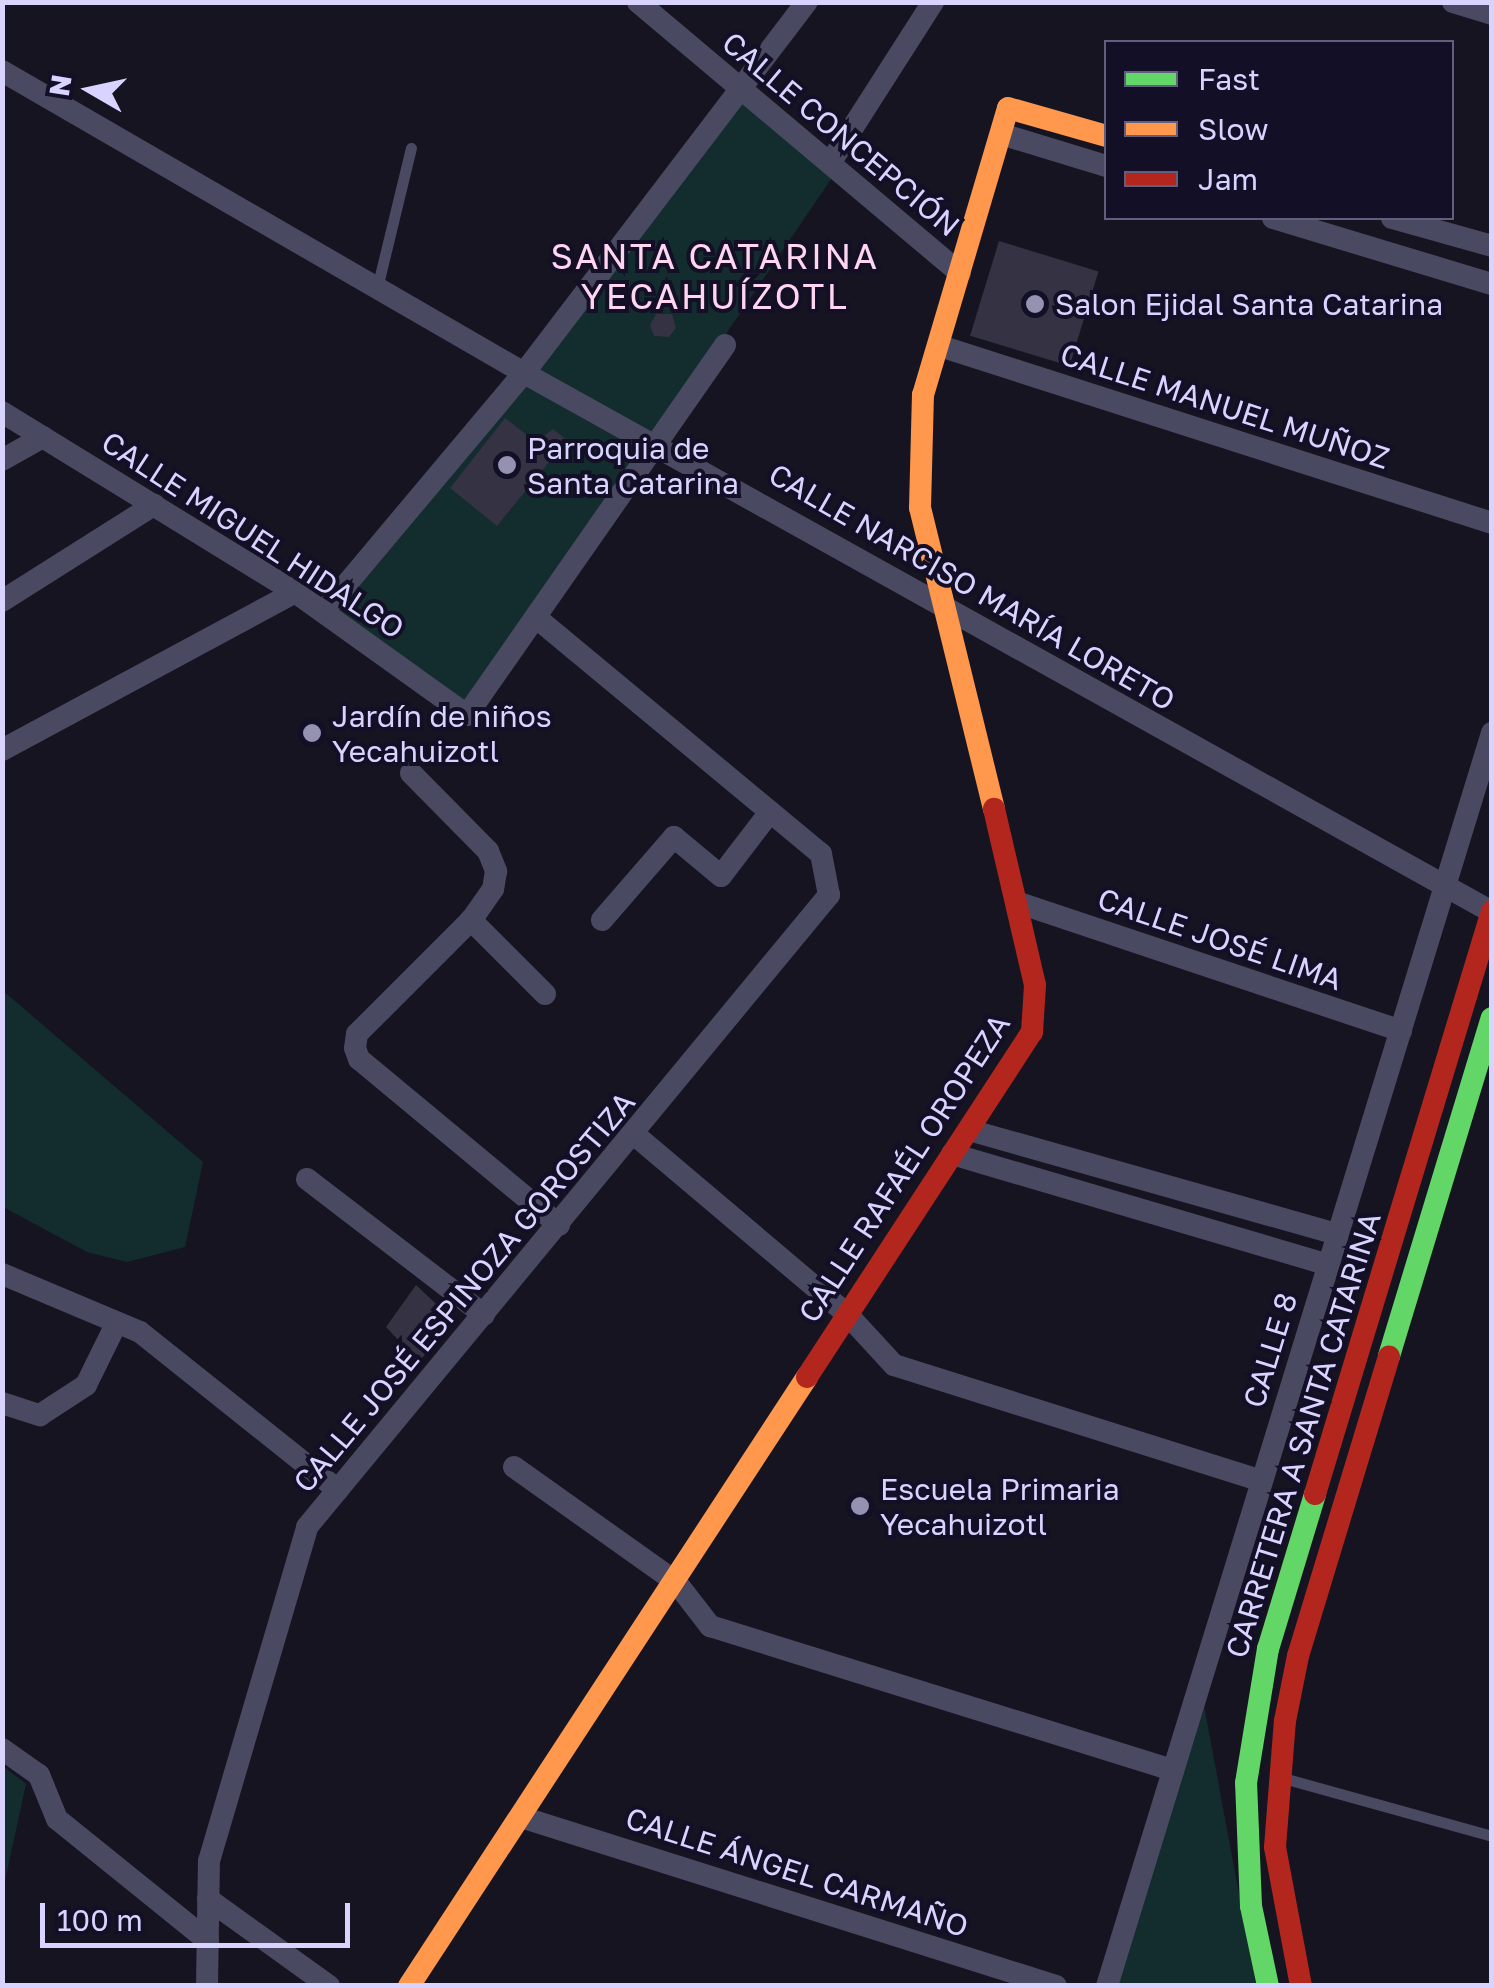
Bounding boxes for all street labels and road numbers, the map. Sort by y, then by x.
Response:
street label: CALLE CONCEPCIÓN [715,24,967,244]
street label: CALLE MANUEL MUÑOZ [1056,336,1394,476]
street label: CALLE MIGUEL HIDALGO [95,424,411,646]
street label: CALLE NARCISO MARÍA LORETO [763,456,1181,718]
street label: CALLE JOSÉ LIMA [1093,880,1347,998]
street label: CALLE RAFAÉL OROPEZA [791,1007,1017,1329]
street label: CALLE JOSÉ ESPINOZA GOROSTIZA [286,1084,642,1500]
street label: CARRETERA A SANTA CATARINA [1218,1208,1388,1662]
street label: CALLE 8 [1236,1288,1304,1412]
street label: CALLE ÁNGEL CARMAÑO [621,1800,973,1944]

